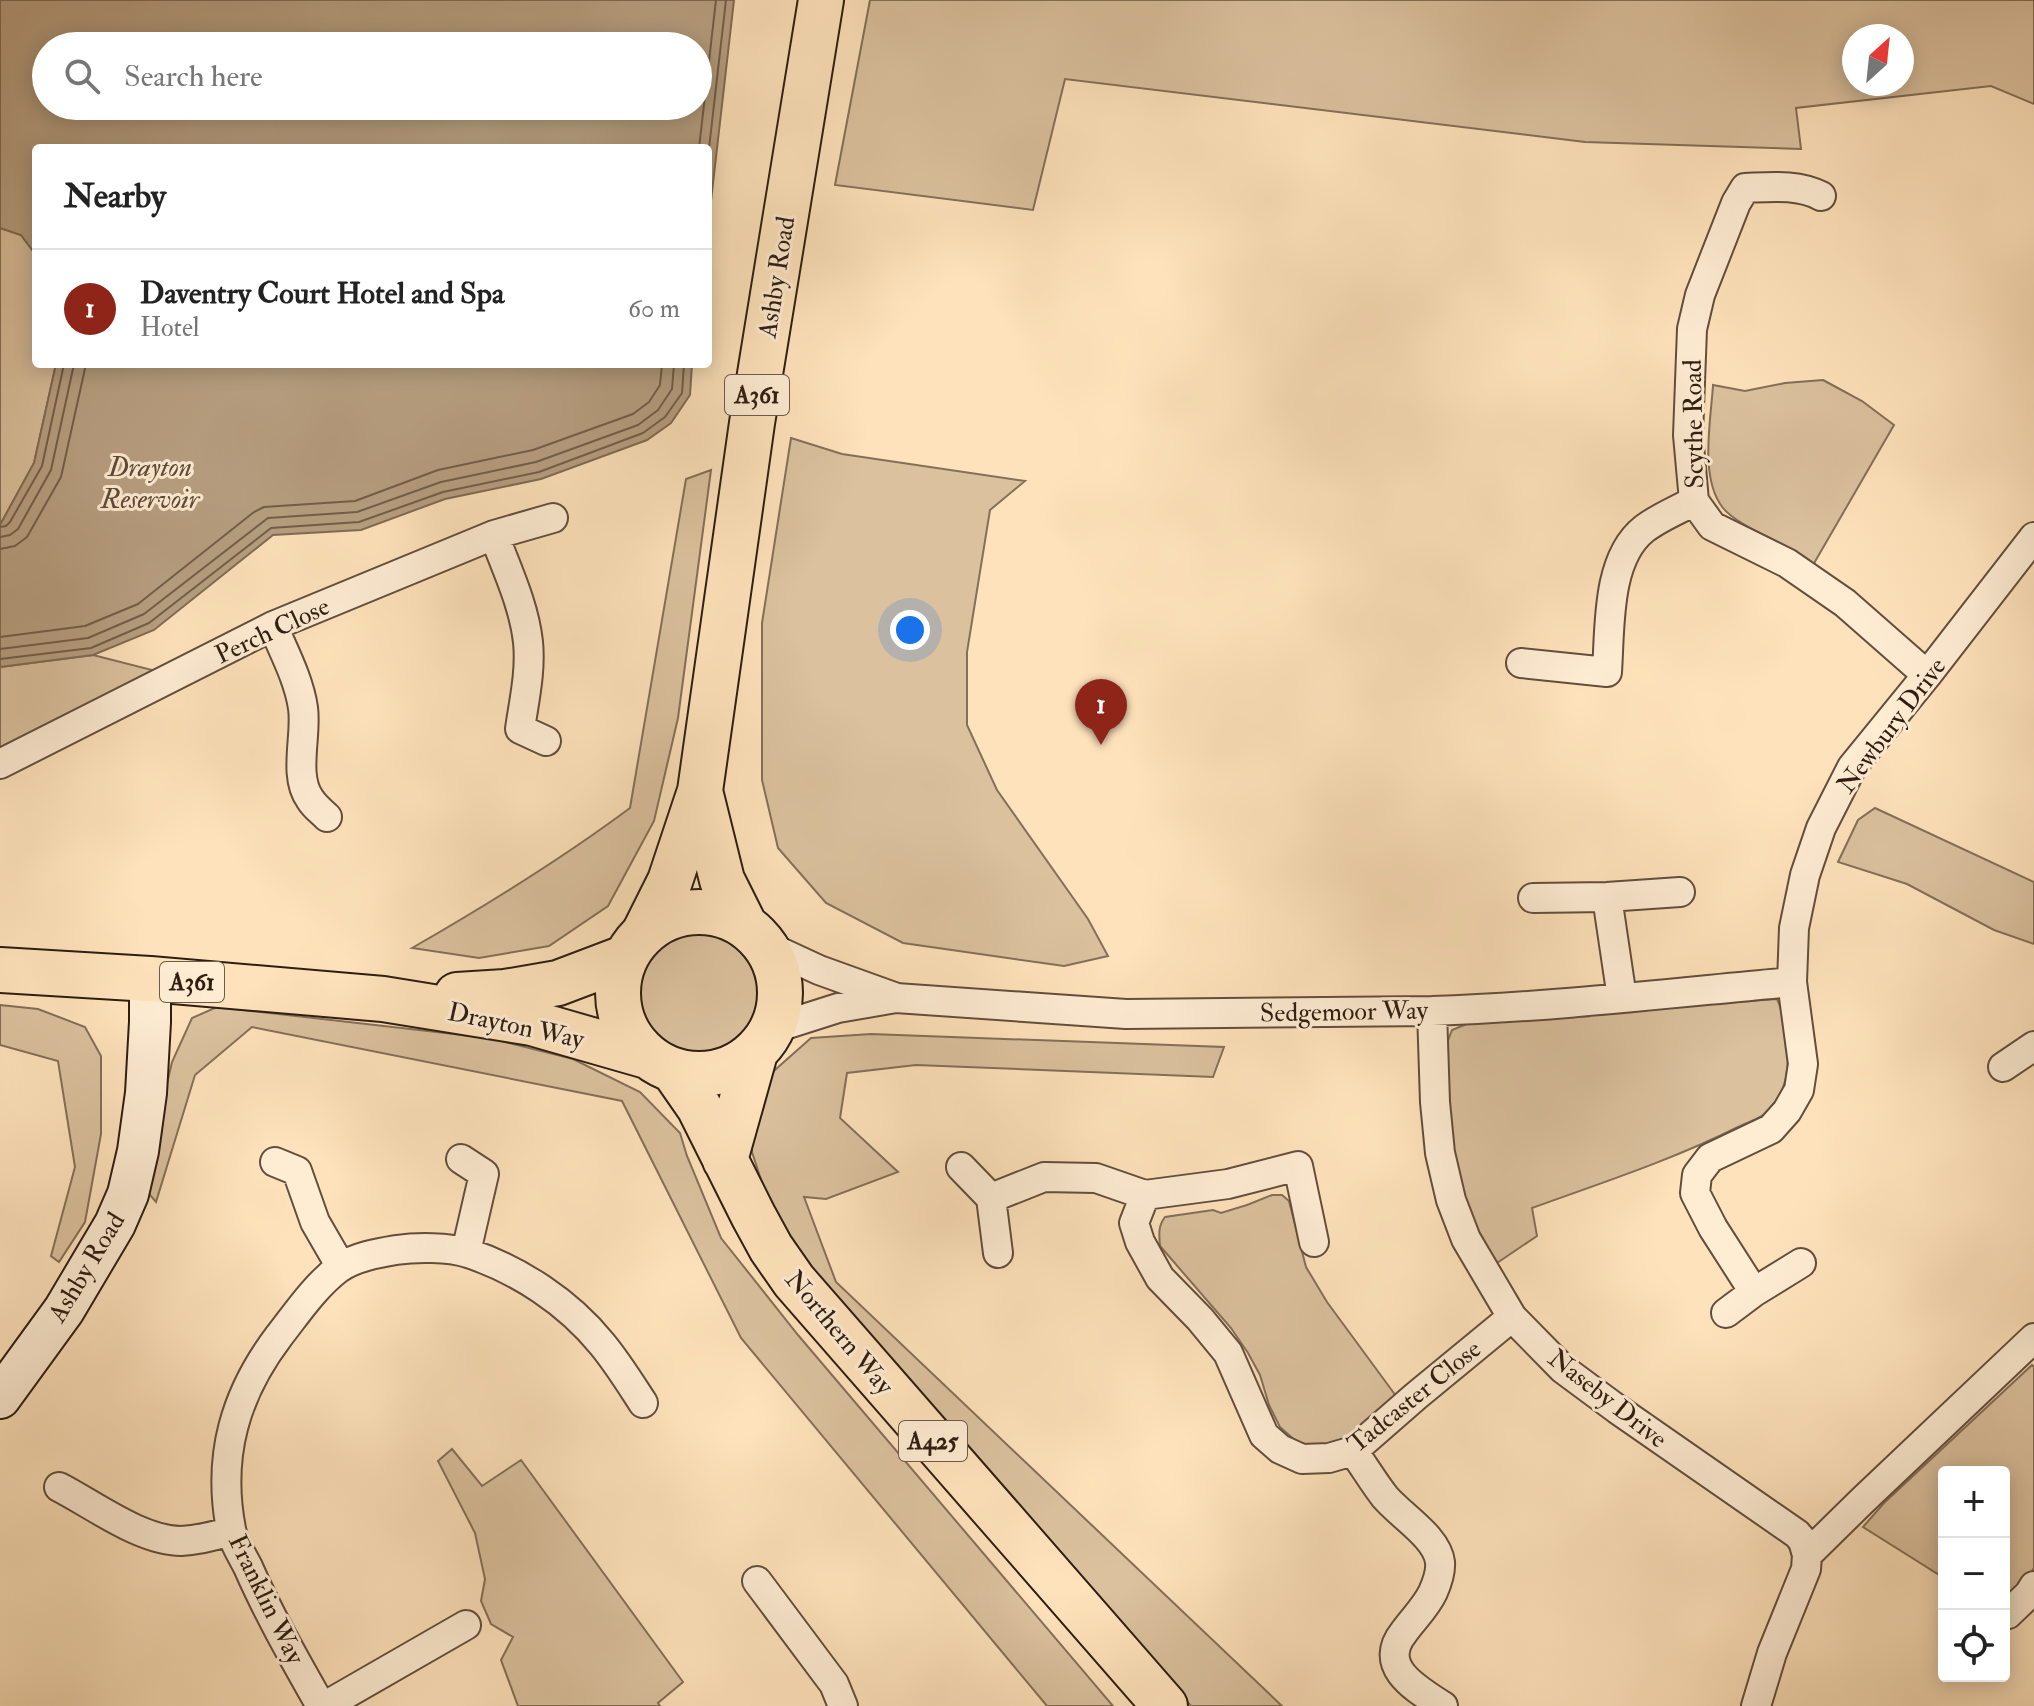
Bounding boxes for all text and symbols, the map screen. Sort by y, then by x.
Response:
north arrow [1842,24,1914,96]
search box [32,32,712,120]
icon: search [60,54,104,98]
text: Search here [124,58,263,95]
text: Nearby [64,175,166,218]
street label: Ashby Road [751,214,802,341]
text: Daventry Court Hotel and Spa [140,275,504,312]
text: 1 [85,293,95,325]
text: 60 m [628,293,680,325]
text: Hotel [140,312,199,344]
street label: Scythe Road [1677,359,1711,489]
road number: A361 [725,375,789,415]
water label: Drayton Reservoir [100,450,201,517]
street label: Perch Close [210,590,335,671]
your location [890,610,930,650]
street label: Newbury Drive [1830,651,1953,800]
pin: 1 [1075,679,1127,745]
road number: A361 [160,962,224,1002]
street label: Sedgemoor Way [1260,995,1429,1029]
street label: Drayton Way [445,996,587,1056]
street label: Ashby Road [41,1206,132,1329]
street label: Northern Way [778,1264,901,1402]
street label: Tadcaster Close [1341,1333,1488,1460]
street label: Naseby Drive [1542,1342,1673,1455]
road number: A425 [899,1421,967,1461]
map controls [1938,1466,2010,1682]
button: + [1938,1466,2010,1538]
street label: Franklin Way [221,1529,312,1670]
button: − [1938,1538,2010,1610]
button: locate [1938,1610,2010,1682]

